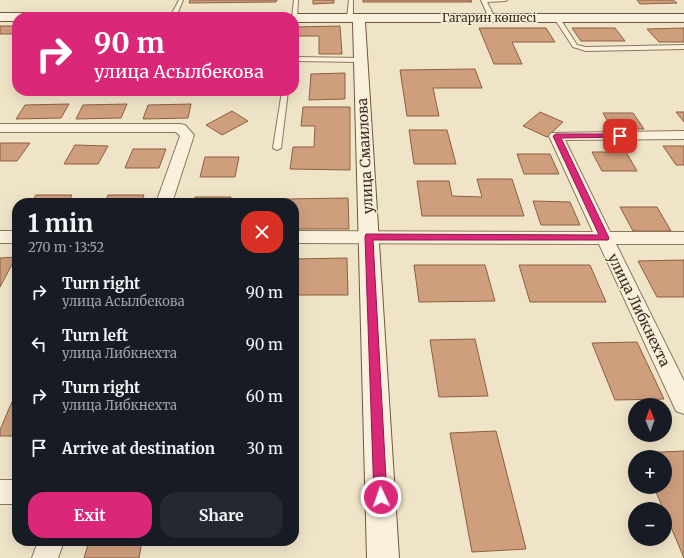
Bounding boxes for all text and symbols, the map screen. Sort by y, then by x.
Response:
street label: Гагарин көшесі [442,10,536,25]
text: 90 m [94,25,165,61]
icon: right [28,28,80,80]
text: улица Асылбекова [94,60,264,83]
street label: улица Смаилова [353,97,377,214]
pin [603,119,637,153]
icon: arrive [609,125,631,147]
text: 1 min [28,208,93,239]
button: close [241,211,283,253]
text: 270 m · 13:52 [28,239,104,256]
street label: улица Либкнехта [604,250,674,370]
text: Turn right [62,274,140,293]
icon: right [28,281,50,303]
text: 90 m [246,283,283,302]
text: улица Асылбекова [62,293,185,310]
text: Turn left [62,326,128,345]
icon: left [28,333,50,355]
text: 90 m [246,335,283,354]
text: улица Либкнехта [62,345,177,362]
text: Turn right [62,378,140,397]
icon: right [28,385,50,407]
text: 60 m [246,387,283,406]
text: улица Либкнехта [62,397,177,414]
north arrow [628,398,672,442]
map controls [628,398,672,546]
icon: arrive [28,437,50,459]
text: Arrive at destination [62,439,215,458]
text: 30 m [246,439,283,458]
button: + [628,450,672,494]
position arrow [360,476,402,518]
button: Exit [28,492,152,538]
button: Share [160,492,283,538]
button: − [628,502,672,546]

